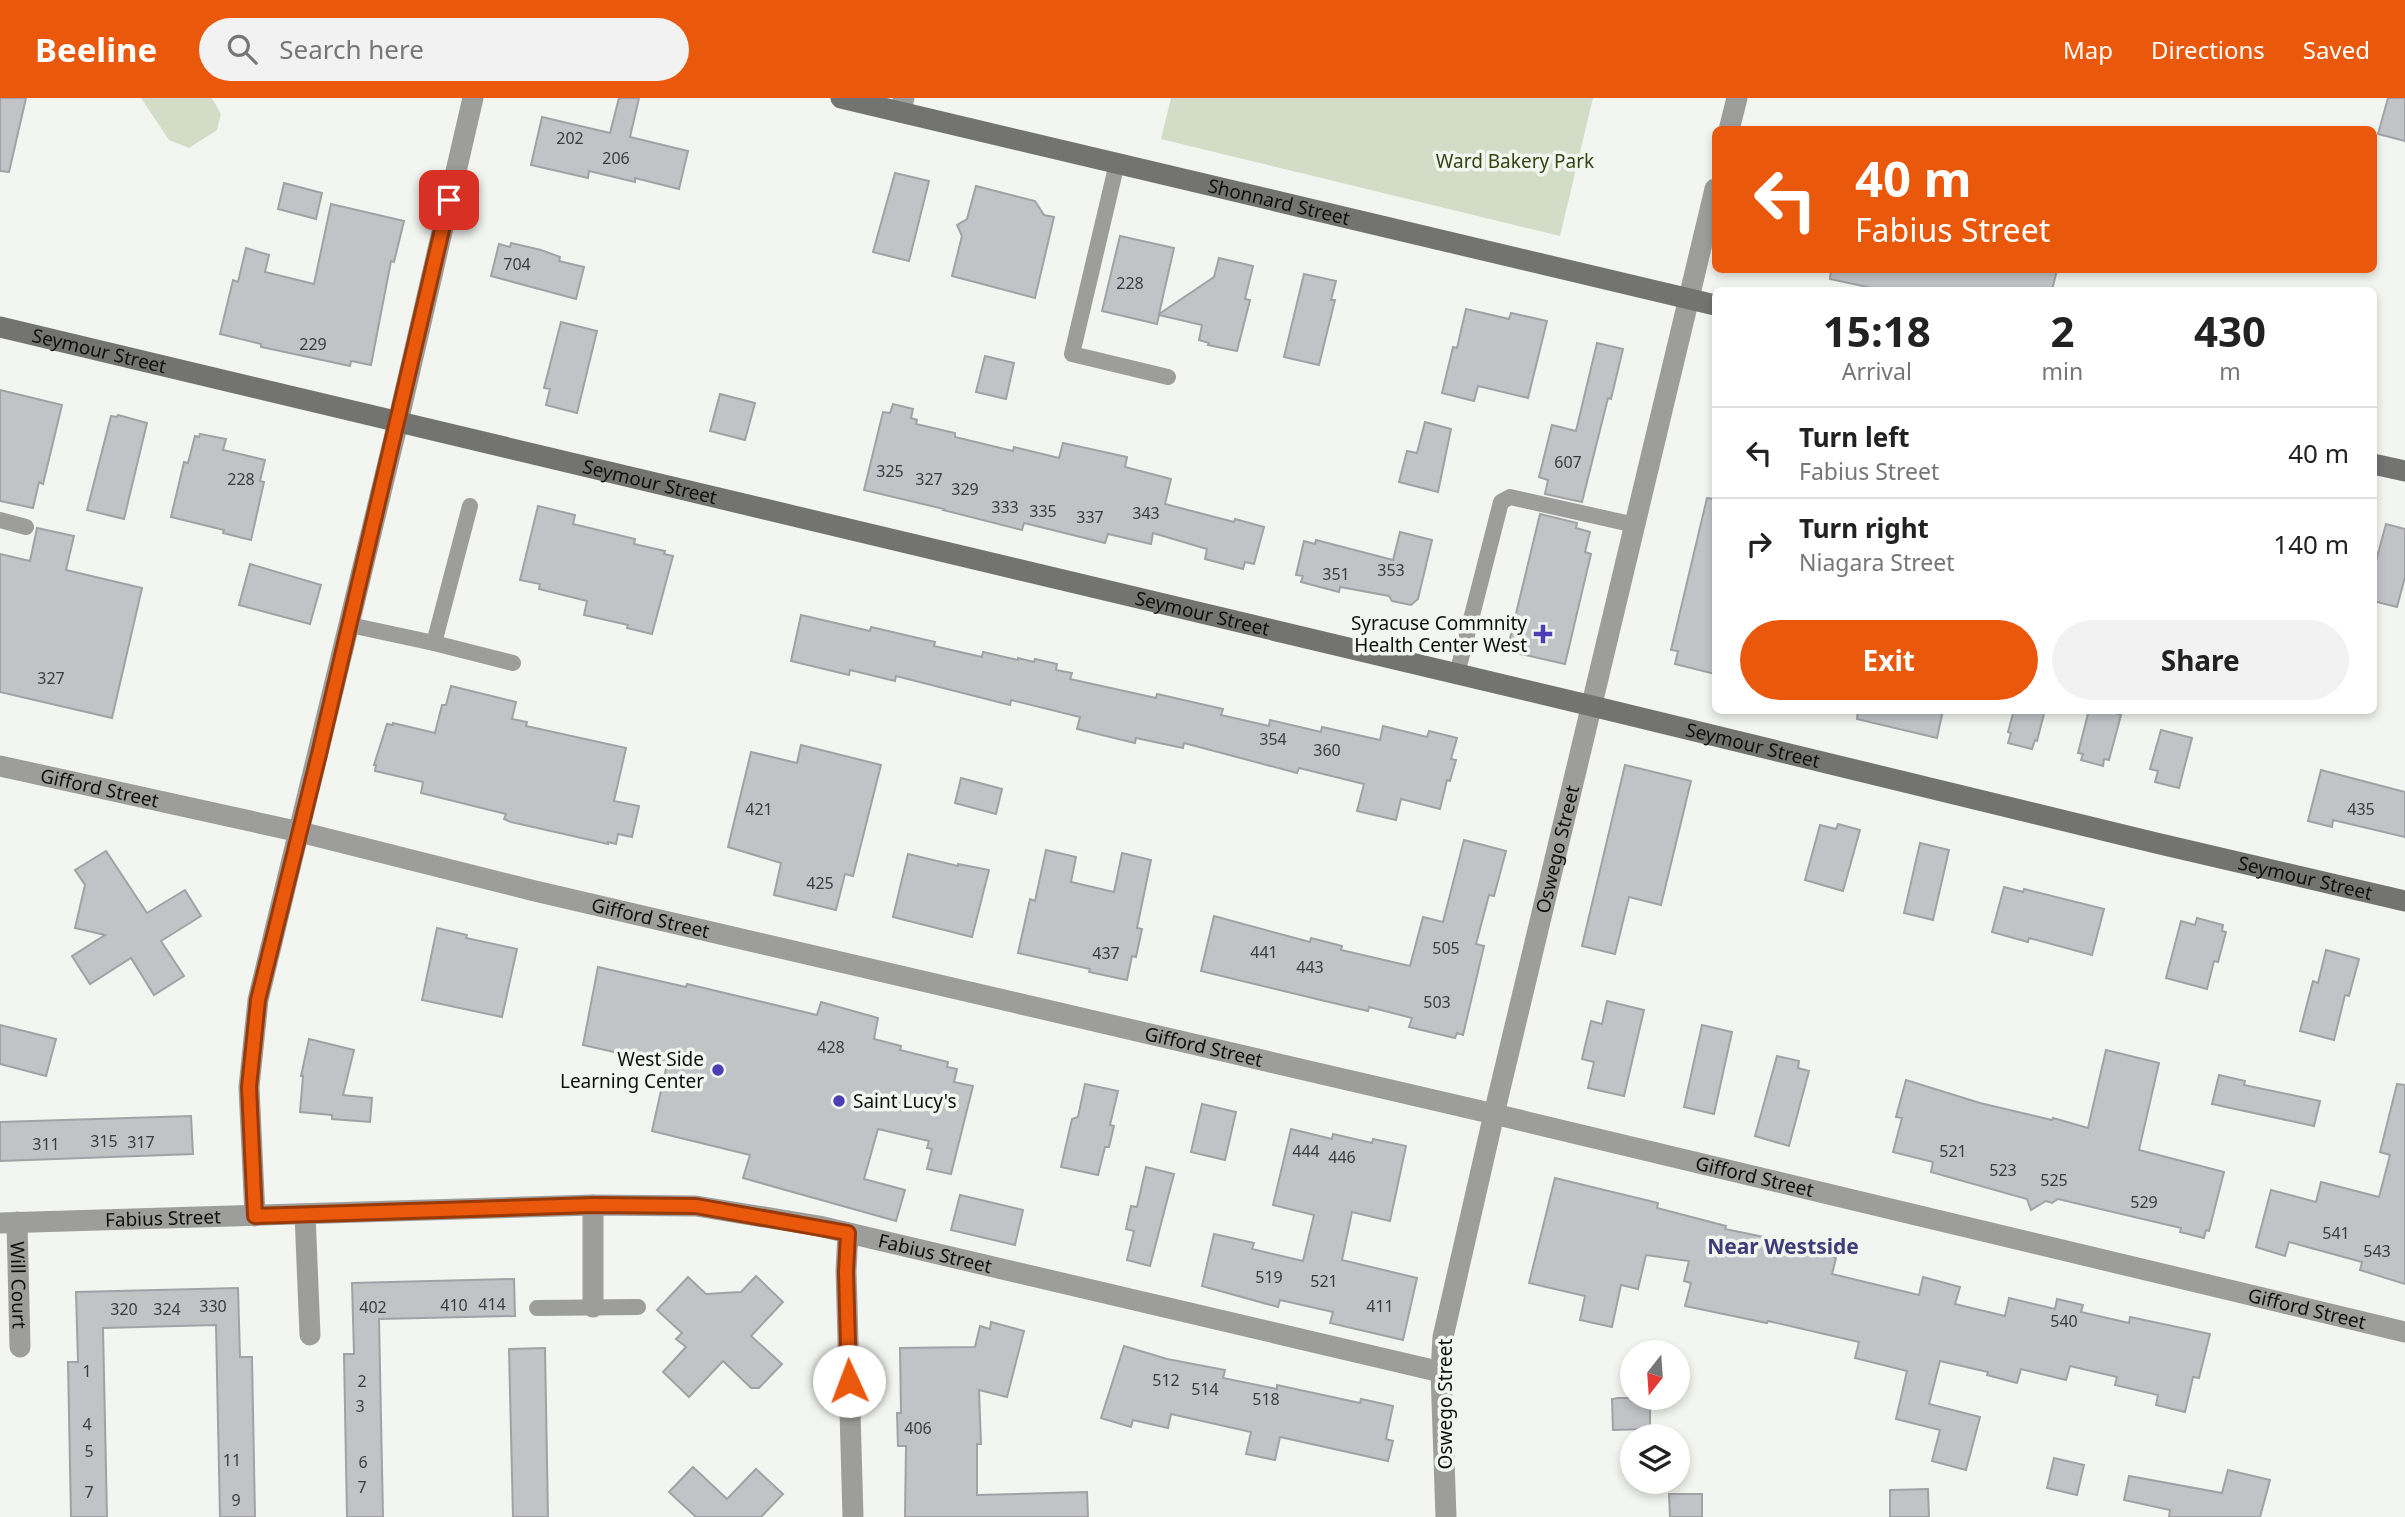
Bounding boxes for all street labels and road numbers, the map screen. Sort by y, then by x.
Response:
street label: Shonnard Street [1205,172,1353,231]
street label: Seymour Street [29,322,169,379]
street label: Seymour Street [580,453,720,510]
street label: Seymour Street [1133,585,1272,642]
street label: Seymour Street [1683,716,1823,774]
street label: Gifford Street [38,762,161,814]
street label: Oswego Street [1529,783,1585,916]
street label: Seymour Street [2235,849,2375,906]
street label: Gifford Street [589,892,712,944]
street label: Gifford Street [1142,1020,1265,1073]
street label: Gifford Street [1693,1150,1816,1203]
street label: Fabius Street [105,1203,221,1233]
street label: Fabius Street [876,1227,995,1279]
street label: Will Court [4,1241,33,1329]
street label: Gifford Street [2245,1282,2369,1335]
street label: Oswego Street [1432,1338,1458,1469]

